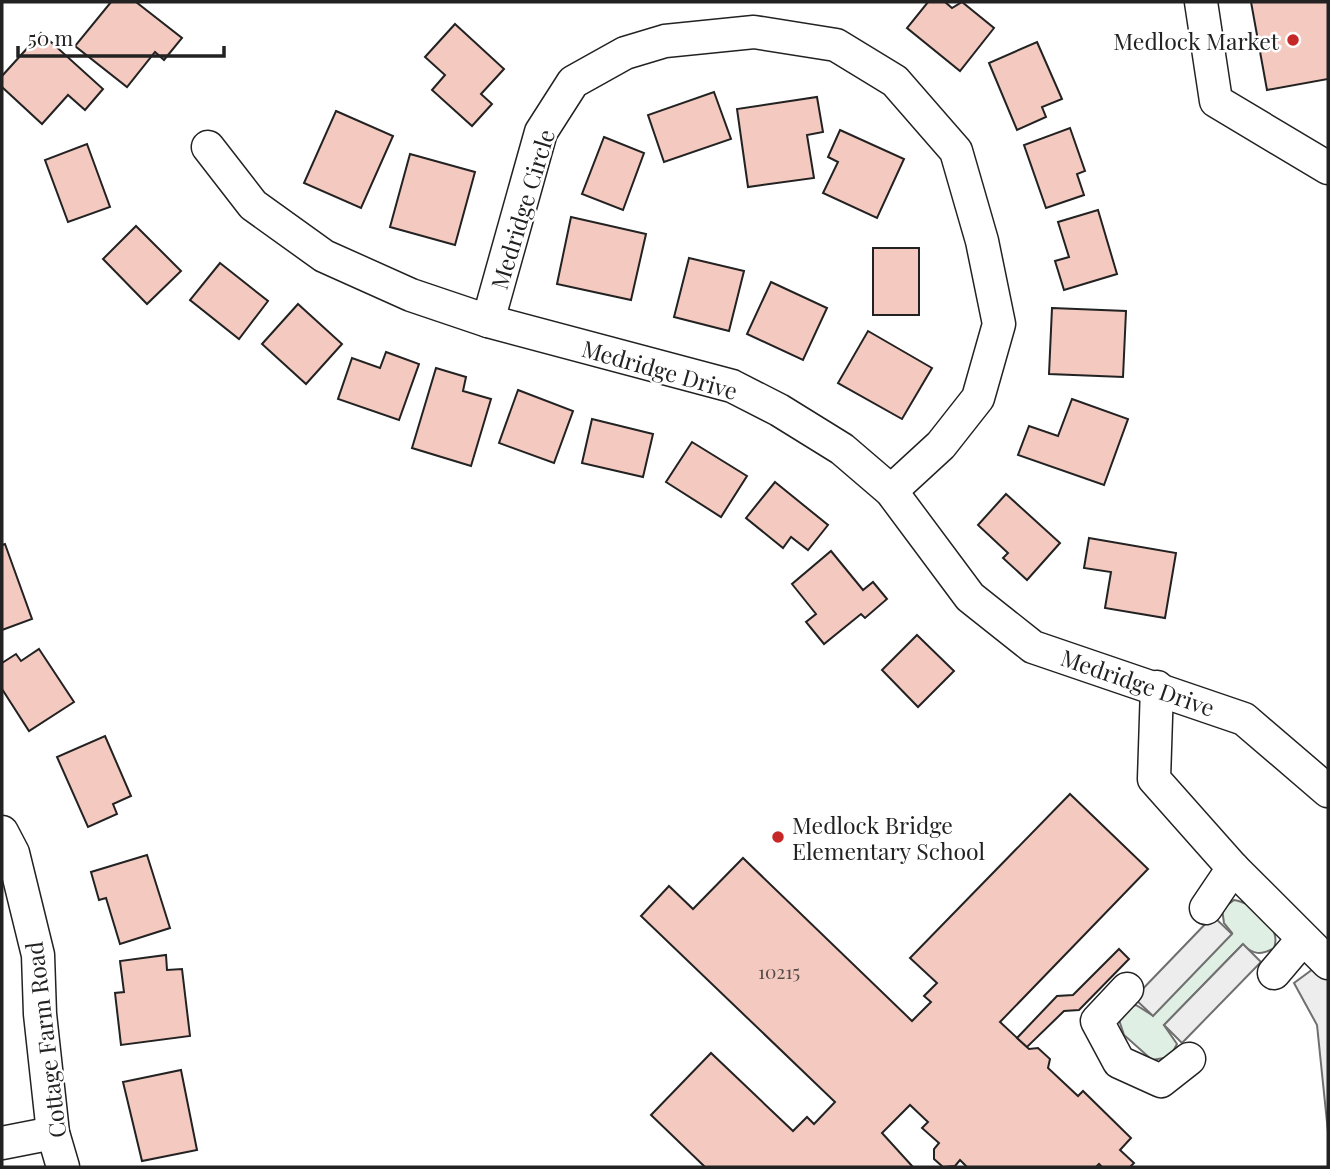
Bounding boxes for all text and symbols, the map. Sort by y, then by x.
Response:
scale bar [18,14,224,58]
text: 50 m [28,23,74,51]
place label: Medlock Market [1113,25,1280,56]
marker: Medlock Market [1285,32,1301,48]
street label: Medridge Circle [483,125,561,293]
street label: Medridge Drive [579,332,741,406]
street label: Medridge Drive [1057,641,1219,723]
place label: Medlock Bridge Elementary School [792,809,985,866]
marker: Medlock Bridge Elementary School [770,829,786,845]
street label: Cottage Farm Road [18,940,72,1140]
house number: 10215 [758,958,800,984]

